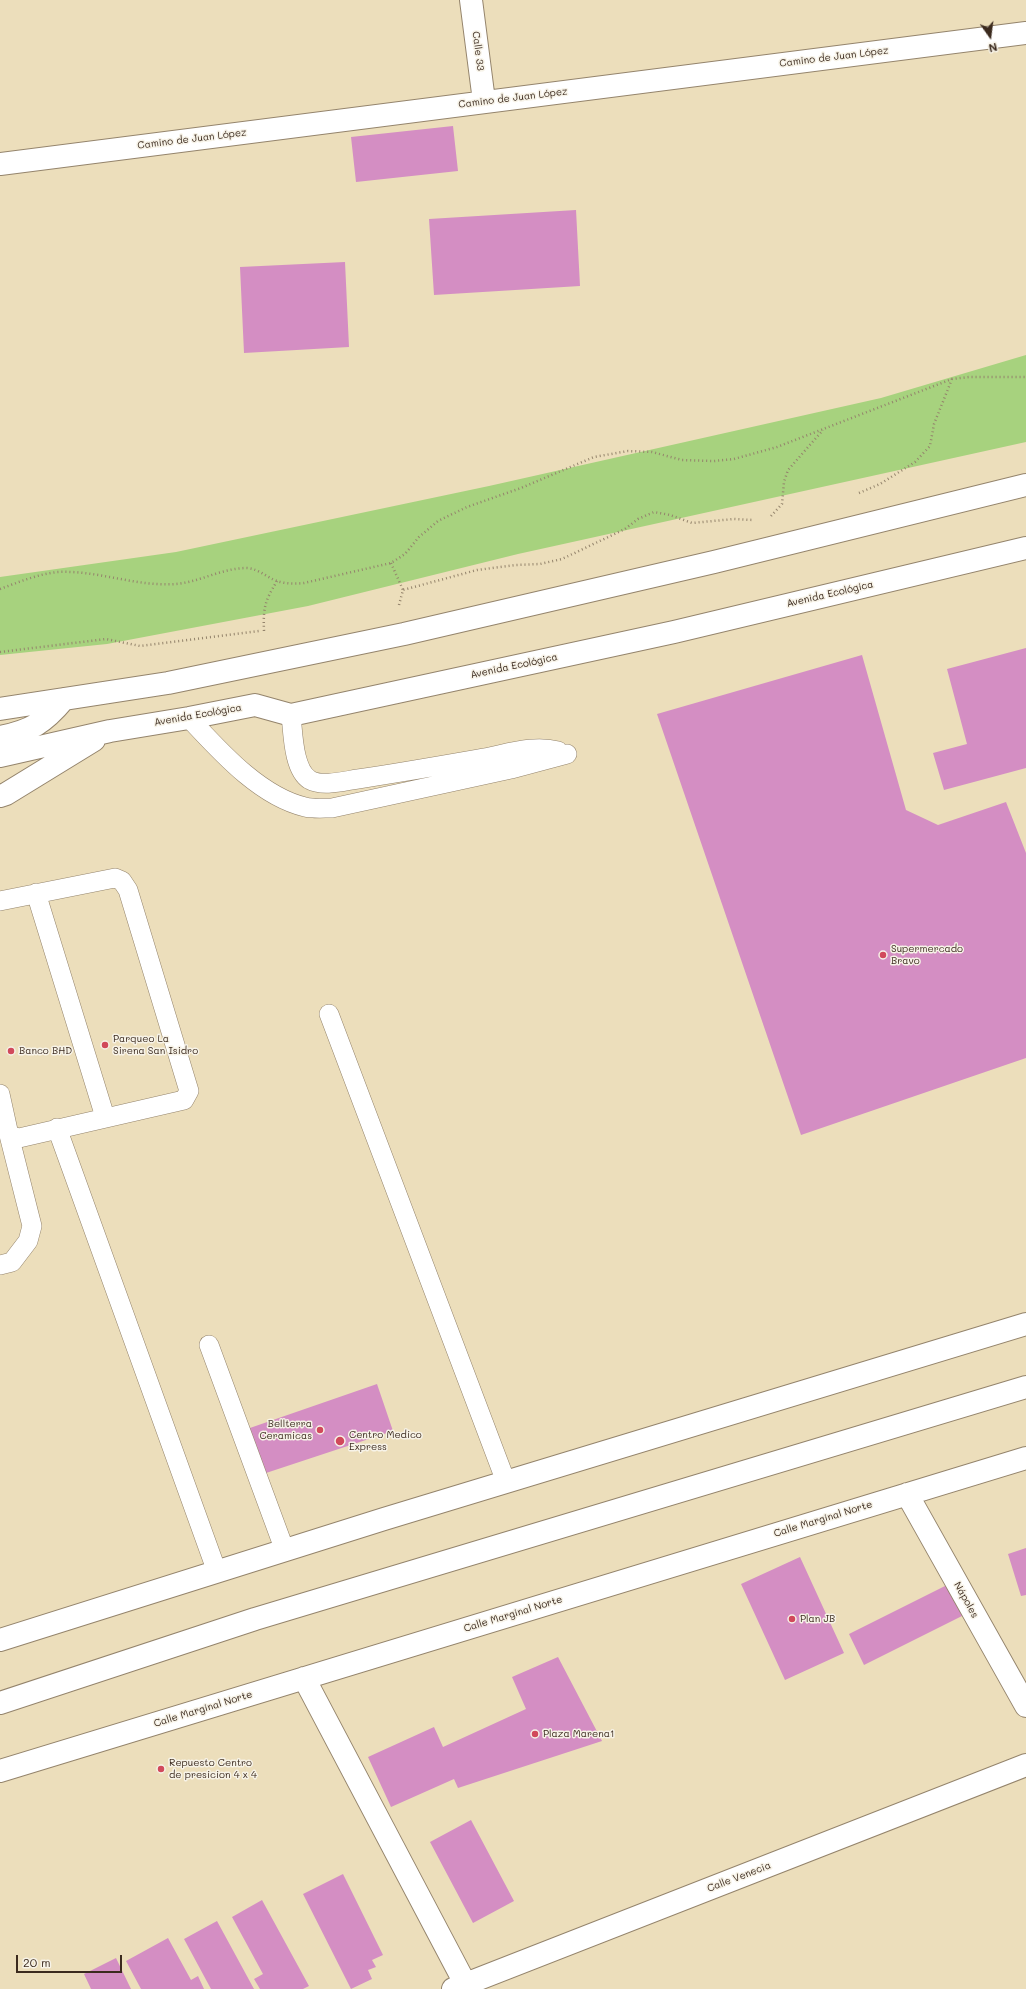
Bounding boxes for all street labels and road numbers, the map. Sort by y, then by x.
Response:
street label: Calle 33 [470,31,486,71]
street label: Camino de Juan López [779,44,889,70]
street label: Camino de Juan López [458,85,568,111]
street label: Camino de Juan López [137,126,247,152]
street label: Avenida Ecológica [785,578,875,610]
street label: Avenida Ecológica [469,651,559,681]
street label: Avenida Ecológica [153,701,243,729]
street label: Calle Marginal Norte [772,1498,874,1540]
street label: Nápoles [951,1580,981,1620]
street label: Calle Marginal Norte [462,1593,564,1635]
street label: Calle Marginal Norte [152,1688,254,1730]
street label: Calle Venecia [705,1859,773,1895]

